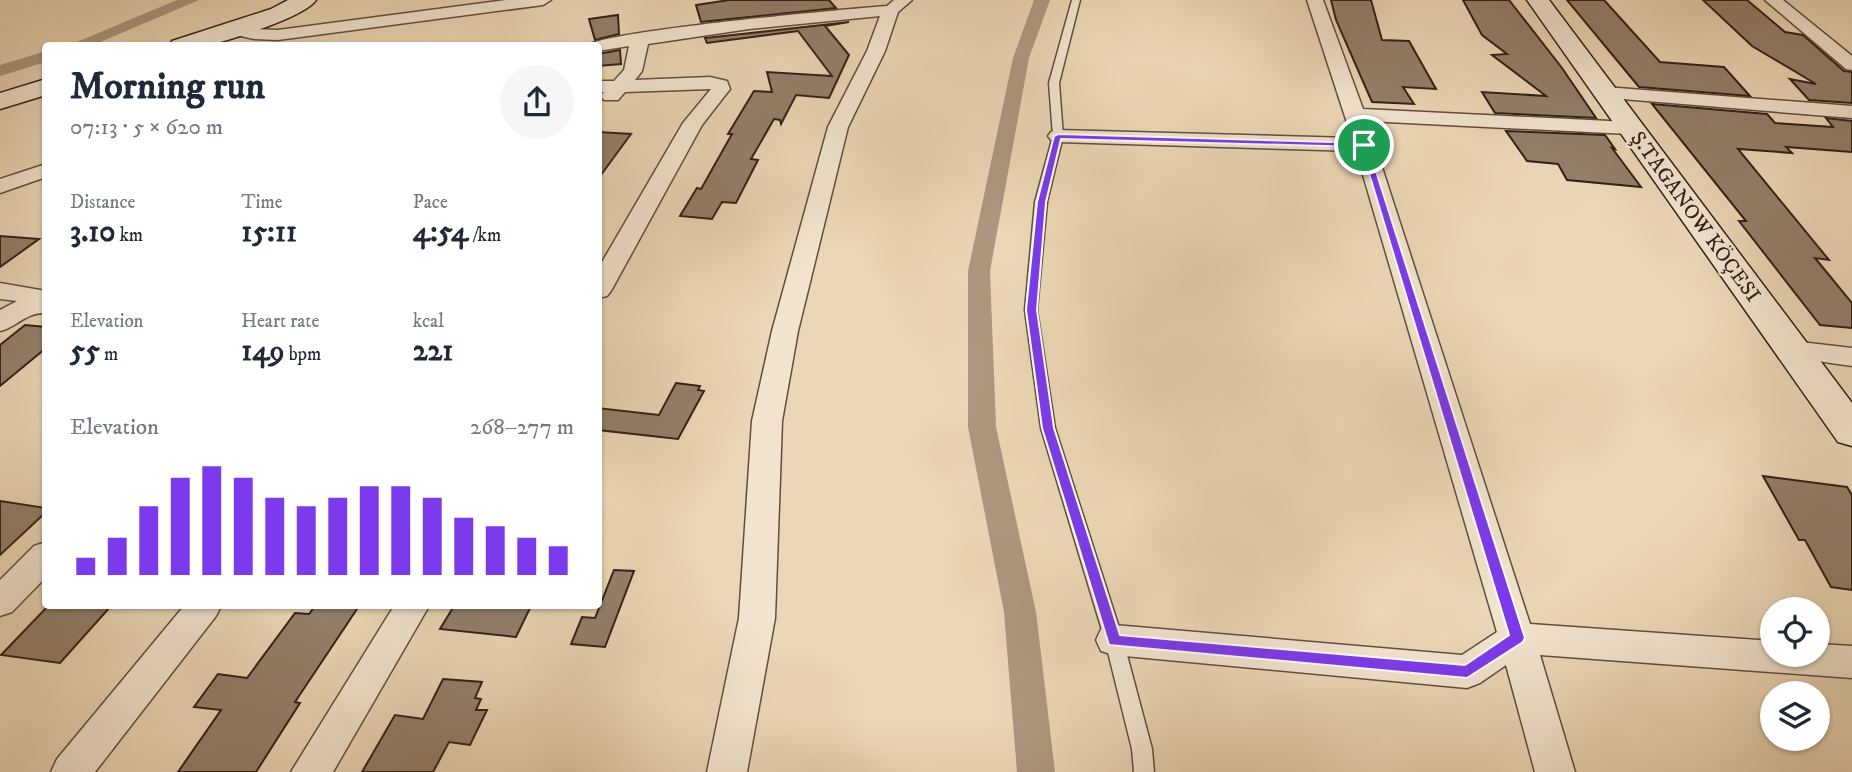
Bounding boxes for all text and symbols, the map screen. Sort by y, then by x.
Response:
text: Morning run [70,63,265,111]
button: share [500,65,574,139]
text: 07:13 · 5 × 620 m [70,113,223,142]
pin [1334,115,1394,175]
icon: arrive [1345,126,1383,164]
street label: Ş.TAGANOW KÖÇESI [1624,126,1766,307]
text: Distance [70,191,135,214]
text: Time [241,191,283,214]
text: Pace [413,191,448,214]
text: 3.10 [70,214,115,251]
text: 15:11 [241,214,297,251]
text: 4:54 [413,214,468,251]
text: km [115,224,143,247]
text: /km [468,224,501,247]
text: Elevation [70,310,144,333]
text: Heart rate [241,310,319,333]
text: kcal [413,310,444,333]
text: 55 [70,333,100,370]
text: 149 [241,333,285,370]
text: 221 [413,333,453,370]
text: m [100,343,118,366]
text: bpm [285,343,321,366]
text: Elevation [70,413,159,442]
text: 268–277 m [470,413,574,442]
map controls [1760,597,1830,751]
button: locate [1760,597,1830,667]
button: layers [1760,681,1830,751]

